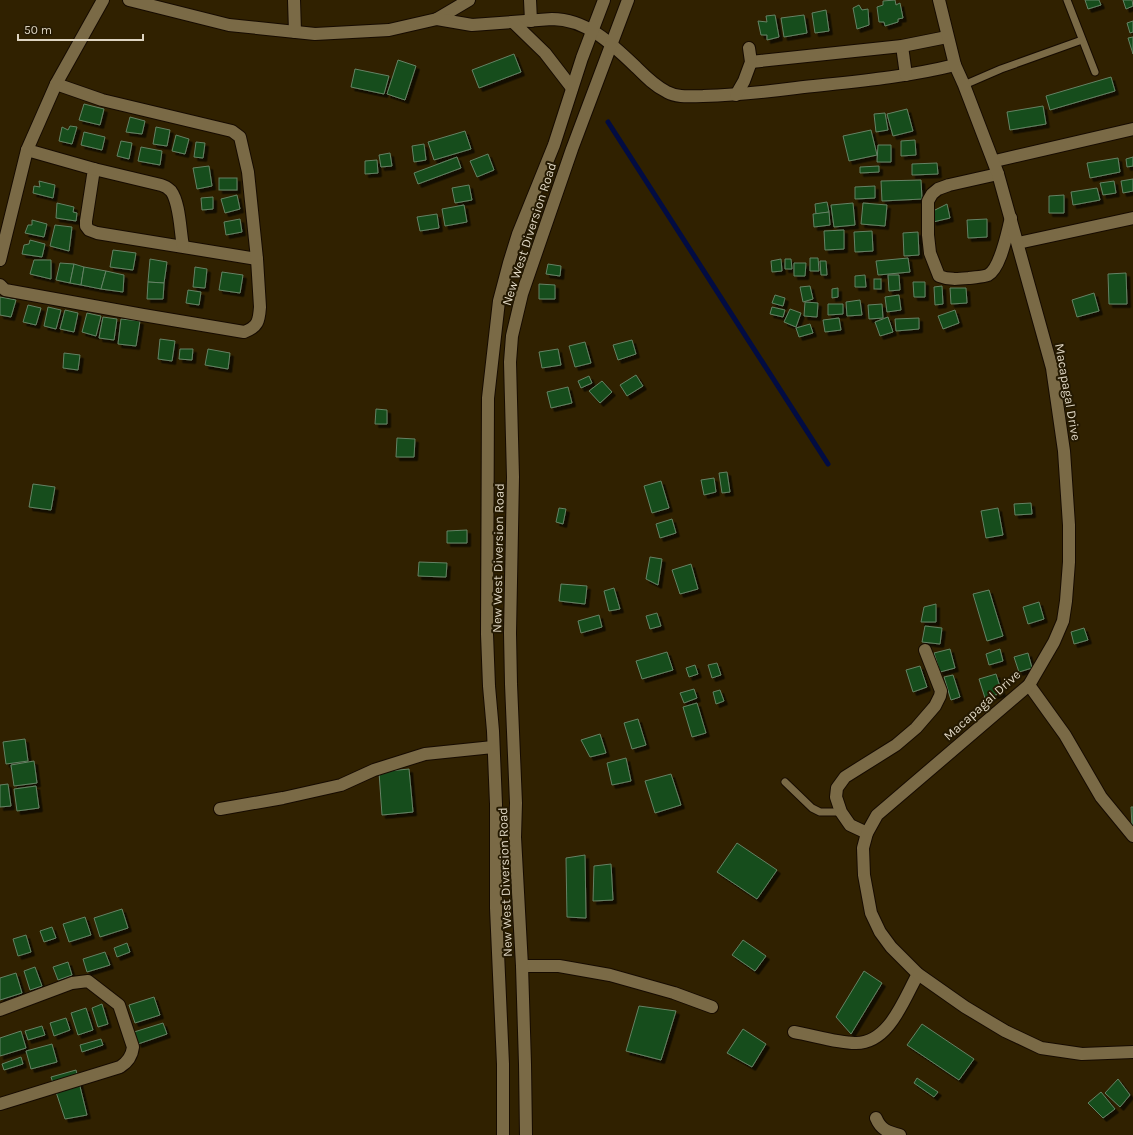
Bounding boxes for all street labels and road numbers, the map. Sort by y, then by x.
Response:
street label: New West Diversion Road [499,160,559,308]
street label: Macapagal Drive [1052,342,1084,442]
street label: New West Diversion Road [489,483,507,633]
street label: Macapagal Drive [940,666,1024,743]
street label: New West Diversion Road [495,807,515,957]

